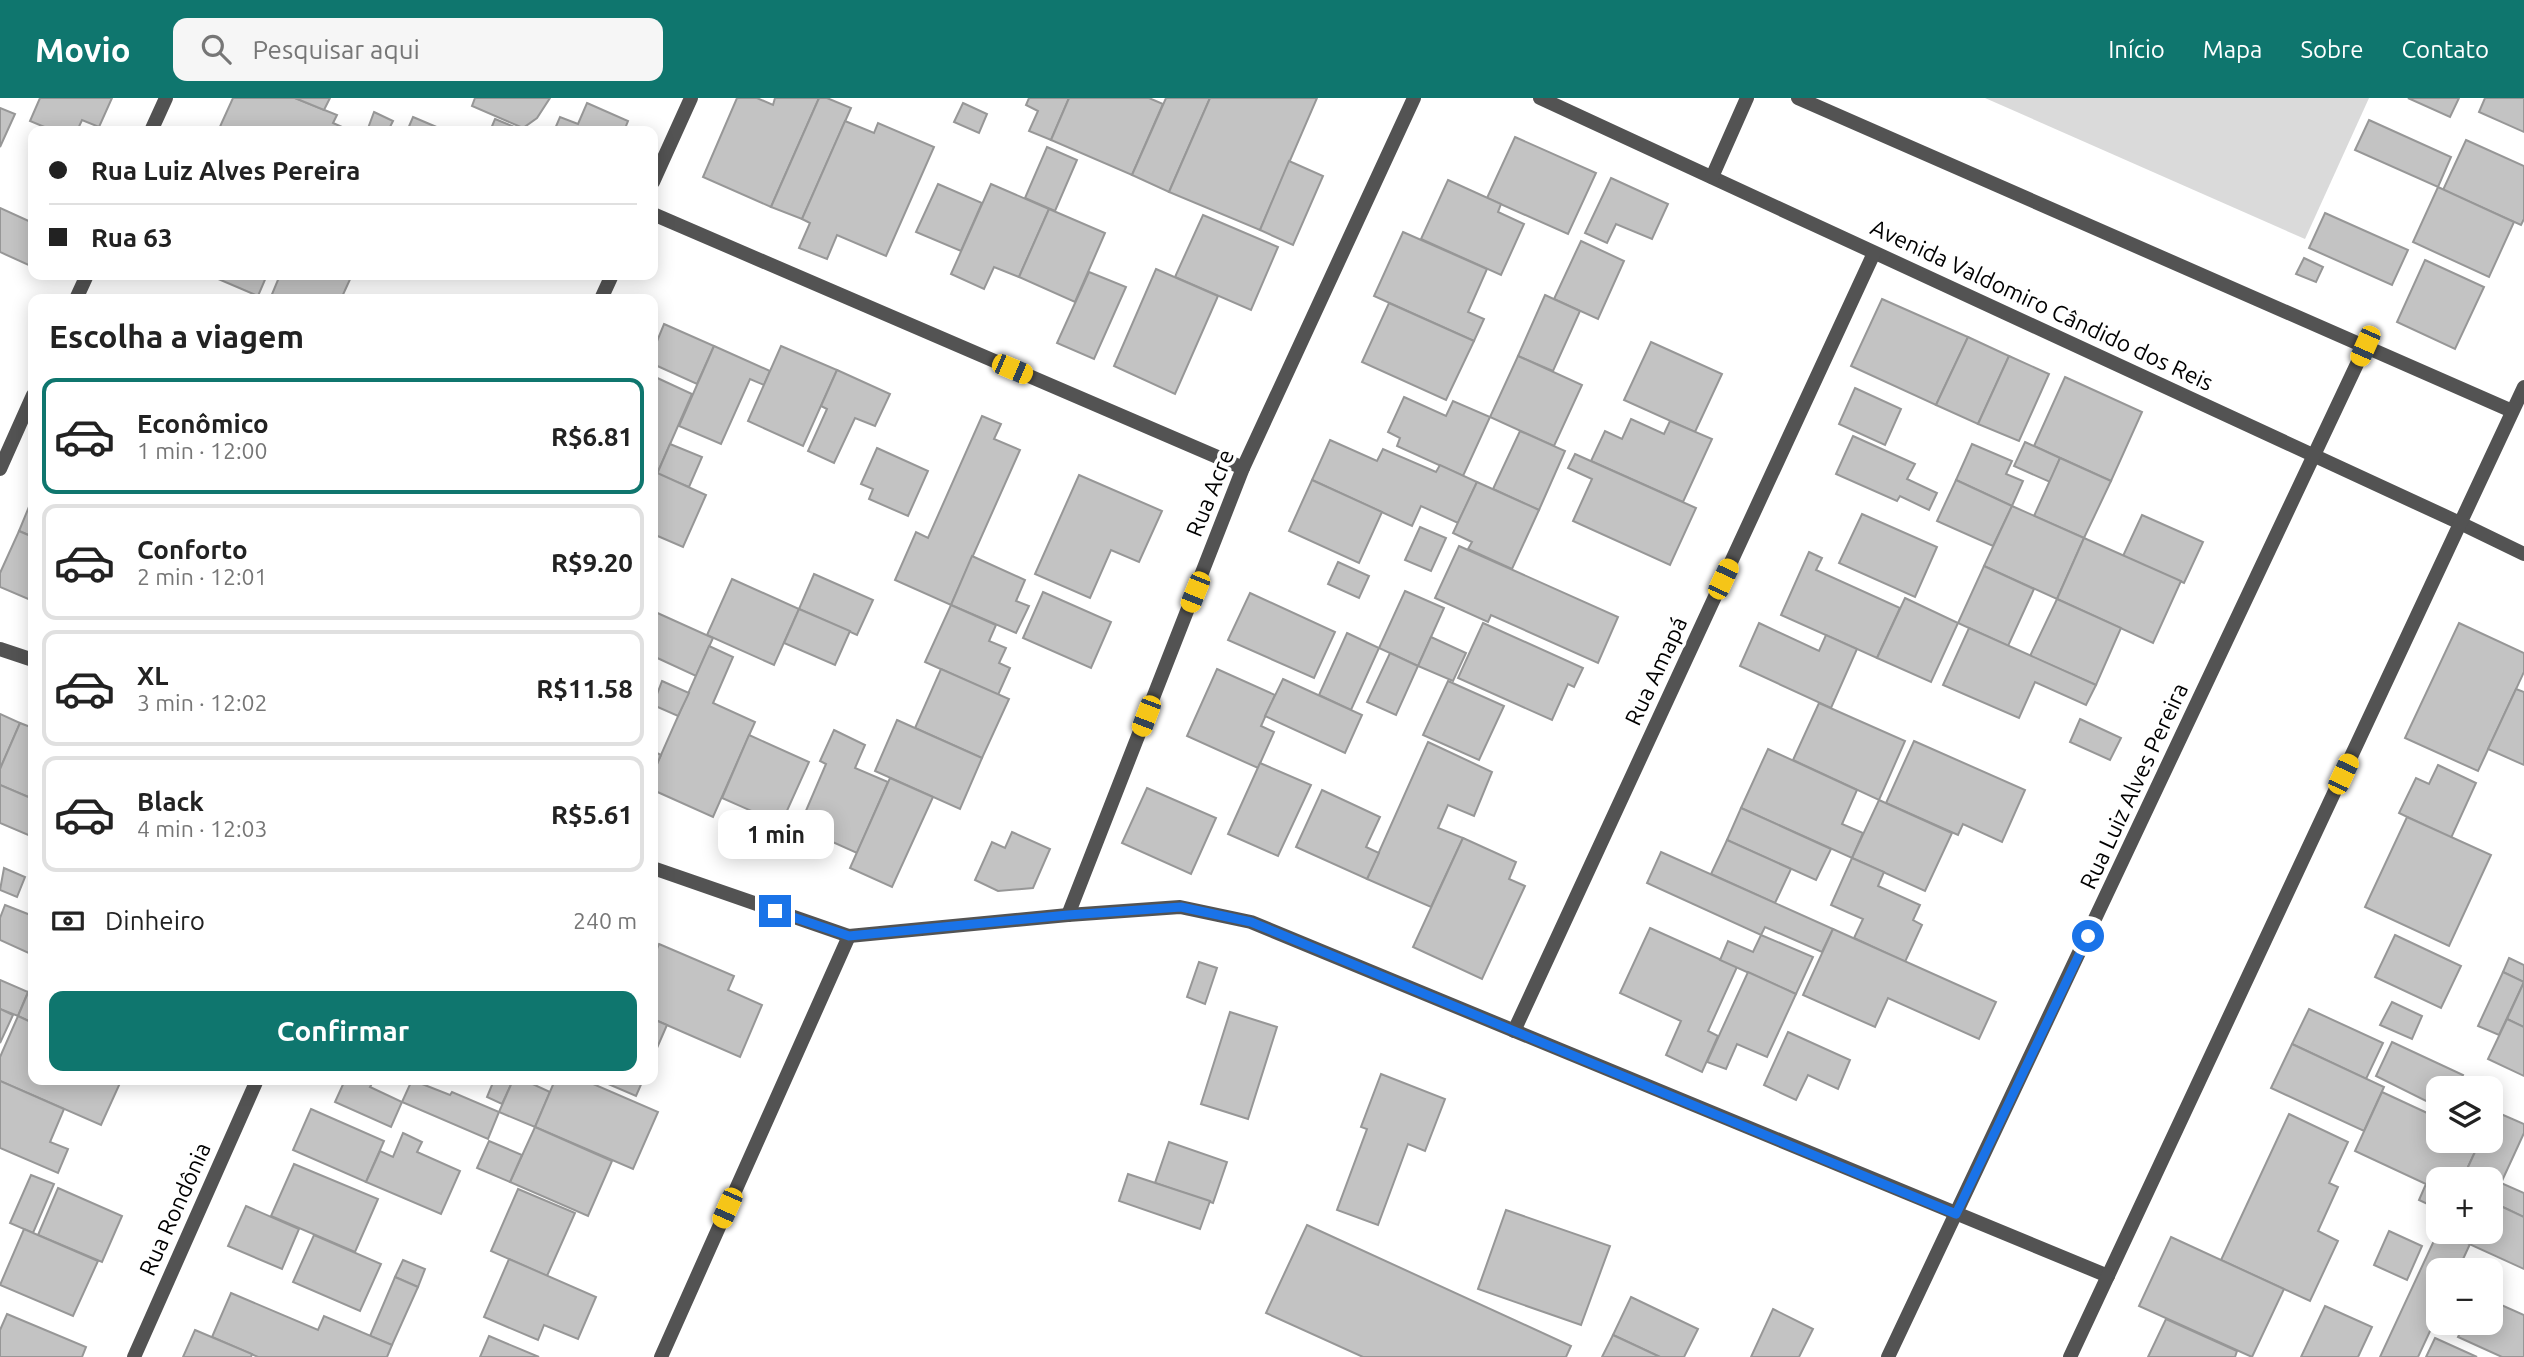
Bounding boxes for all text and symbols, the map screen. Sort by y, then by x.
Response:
search box [173,18,663,81]
icon: search [197,30,235,68]
text: Movio [35,31,131,68]
text: Pesquisar aqui [253,35,420,64]
text: Início [2108,36,2165,63]
text: Mapa [2203,36,2262,63]
text: Sobre [2300,36,2363,63]
text: Contato [2401,36,2489,63]
text: Rua Luiz Alves Pereira [91,156,360,185]
street label: Avenida Valdomiro Cândido dos Reis [1867,214,2217,395]
text: Rua 63 [91,223,173,252]
text: Escolha a viagem [49,318,304,354]
car [2347,323,2384,369]
car [989,351,1036,387]
icon: car [53,405,116,468]
text: Econômico [137,409,269,438]
text: R$6.81 [551,422,633,451]
text: 1 min · 12:00 [137,438,268,463]
street label: Rua Acre [1181,446,1238,540]
icon: car [53,531,116,594]
text: Conforto [137,535,248,564]
text: R$9.20 [551,548,633,577]
car [1705,556,1742,602]
text: 2 min · 12:01 [137,564,268,589]
car [1178,569,1213,615]
street label: Rua Amapá [1620,613,1691,729]
icon: car [53,657,116,720]
text: XL [137,661,168,690]
text: R$11.58 [536,674,633,703]
street label: Rua Luiz Alves Pereira [2075,679,2192,893]
text: 3 min · 12:02 [137,690,268,715]
car [1129,693,1164,739]
car [2325,751,2362,797]
icon: car [53,783,116,846]
text: Black [137,787,204,816]
text: R$5.61 [551,800,633,829]
callout: 1 min [717,810,833,858]
text: 4 min · 12:03 [137,816,268,841]
text: 1 min [747,822,805,847]
route end [759,895,791,927]
icon: cash [49,902,87,940]
text: Dinheiro [105,906,205,935]
text: 240 m [573,908,637,933]
route start [2072,920,2104,952]
button: Confirmar [49,991,637,1071]
map controls [2426,1076,2503,1335]
button: layers [2426,1076,2503,1153]
street label: Rua Rondônia [134,1138,215,1279]
button: + [2426,1167,2503,1244]
car [709,1185,746,1231]
button: − [2426,1258,2503,1335]

